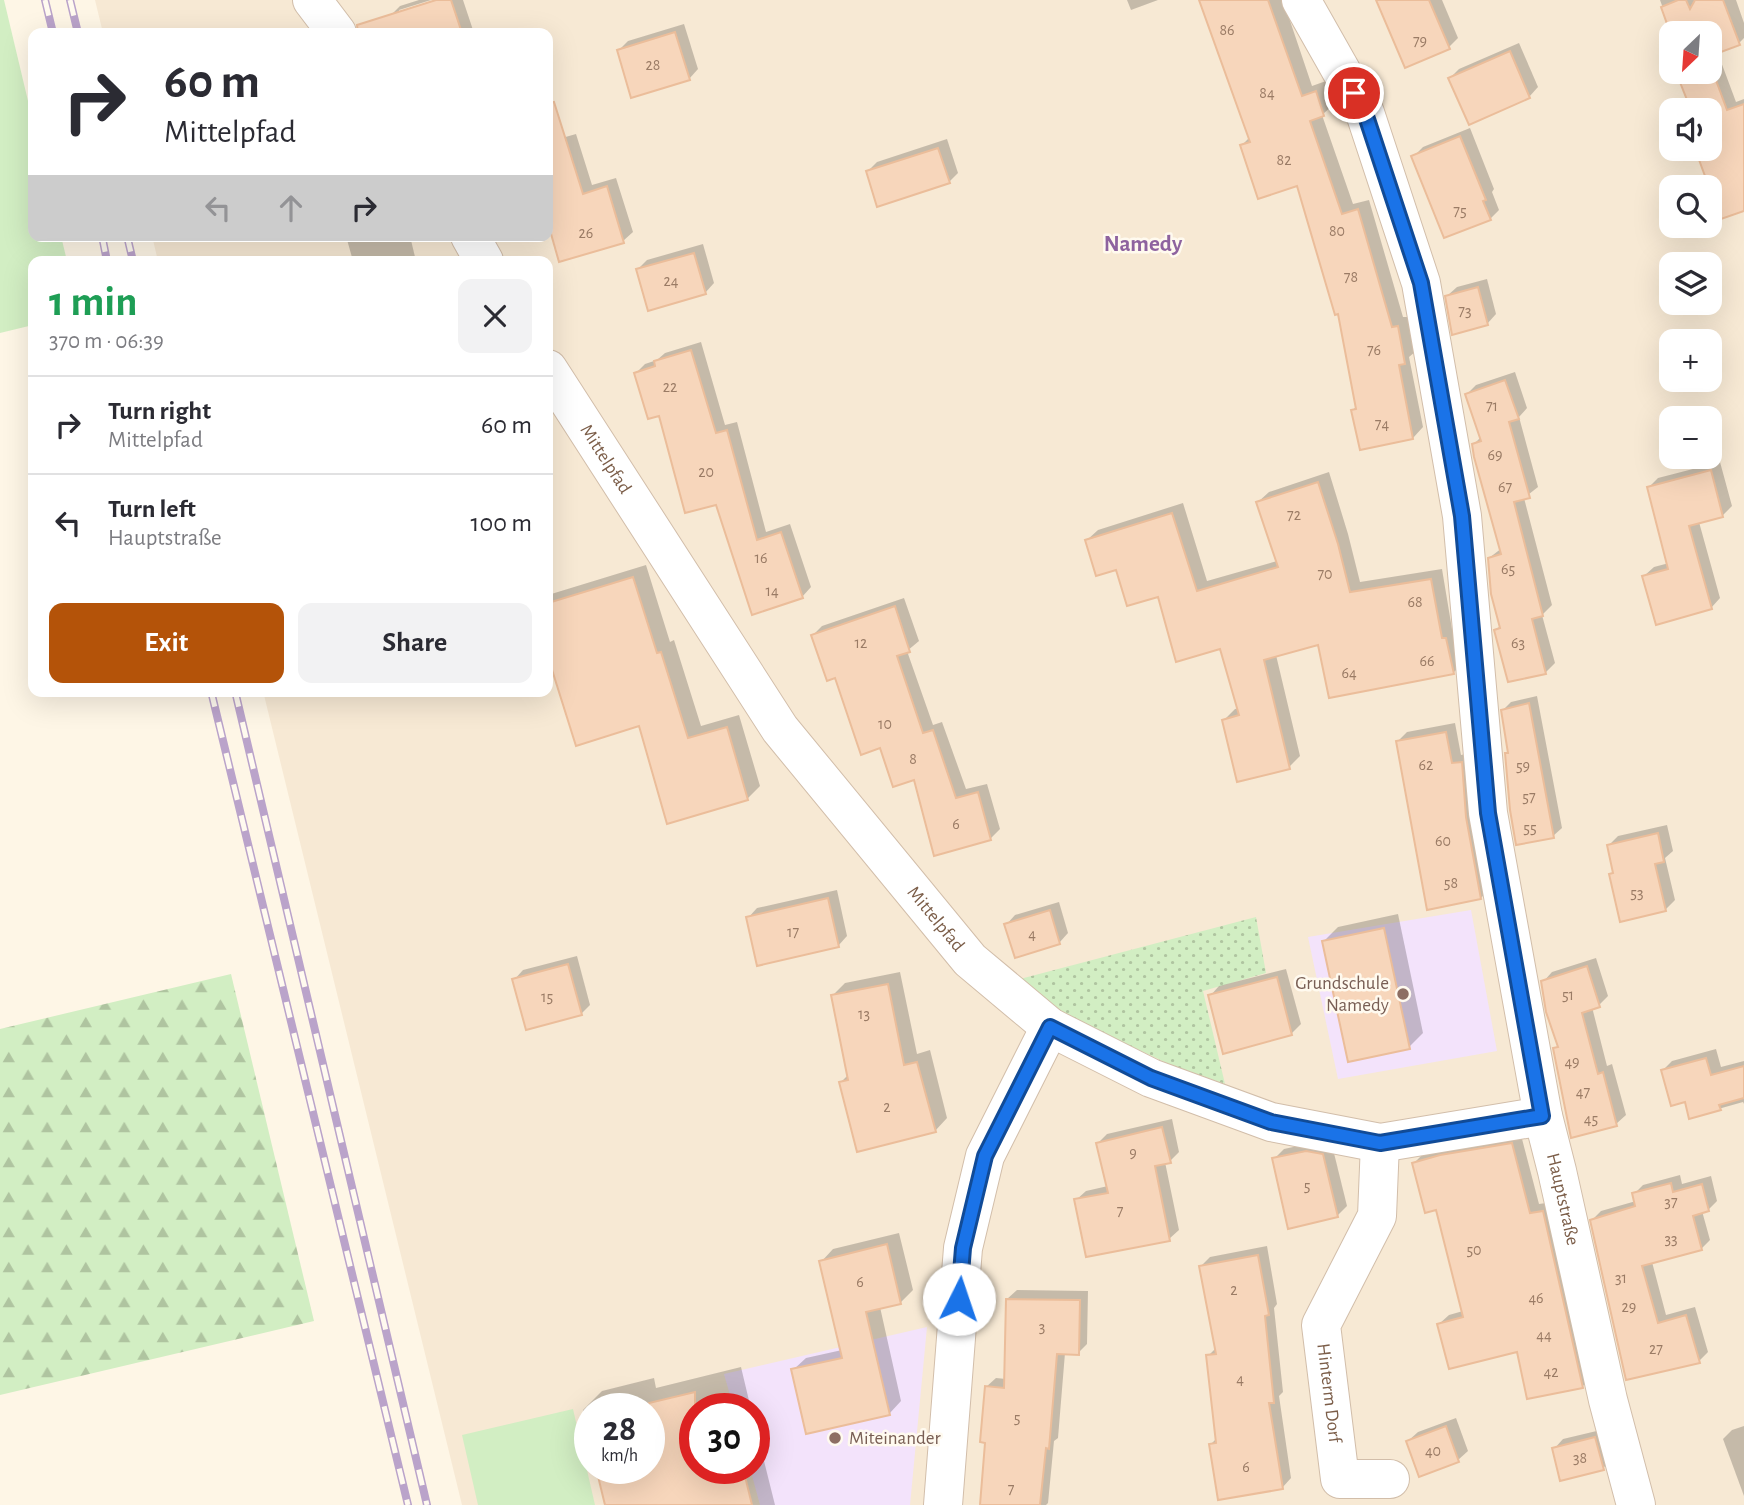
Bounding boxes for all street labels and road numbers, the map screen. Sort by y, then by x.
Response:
street label: Mittelpfad [577,421,635,497]
street label: Mittelpfad [904,882,968,955]
street label: Hauptstraße [1543,1151,1583,1247]
street label: Hinterm Dorf [1314,1342,1345,1445]

